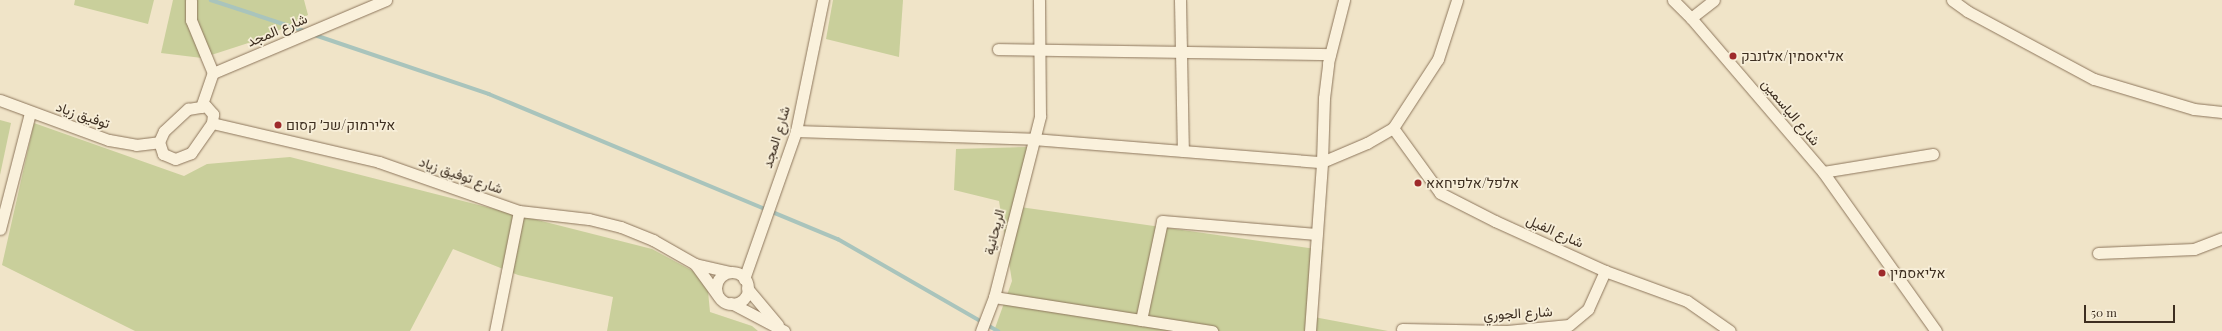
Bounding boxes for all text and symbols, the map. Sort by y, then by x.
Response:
street label: شارع المجد [244,10,310,50]
place label: אליאסמין/אלזנבק [1741,48,1844,64]
marker: אליאסמין/אלזנבק [1728,51,1738,61]
street label: شارع الياسمين [1758,75,1824,149]
street label: توفيق زياد [54,98,112,132]
street label: شارع المجد [759,104,793,170]
place label: אלירמוק/שכ׳ קסום [286,117,395,133]
marker: אלירמוק/שכ׳ קסום [273,120,283,130]
street label: شارع توفيق زياد [417,153,505,197]
place label: אלפל/אלפיחאא [1426,175,1519,191]
marker: אלפל/אלפיחאא [1413,178,1423,188]
street label: الريحانية [980,207,1008,257]
street label: شارع الفيل [1524,211,1586,251]
place label: אליאסמין [1890,265,1945,281]
marker: אליאסמין [1877,268,1887,278]
scale bar [2086,297,2177,323]
street label: شارع الجوري [1483,303,1553,323]
text: 50 m [2091,304,2117,320]

